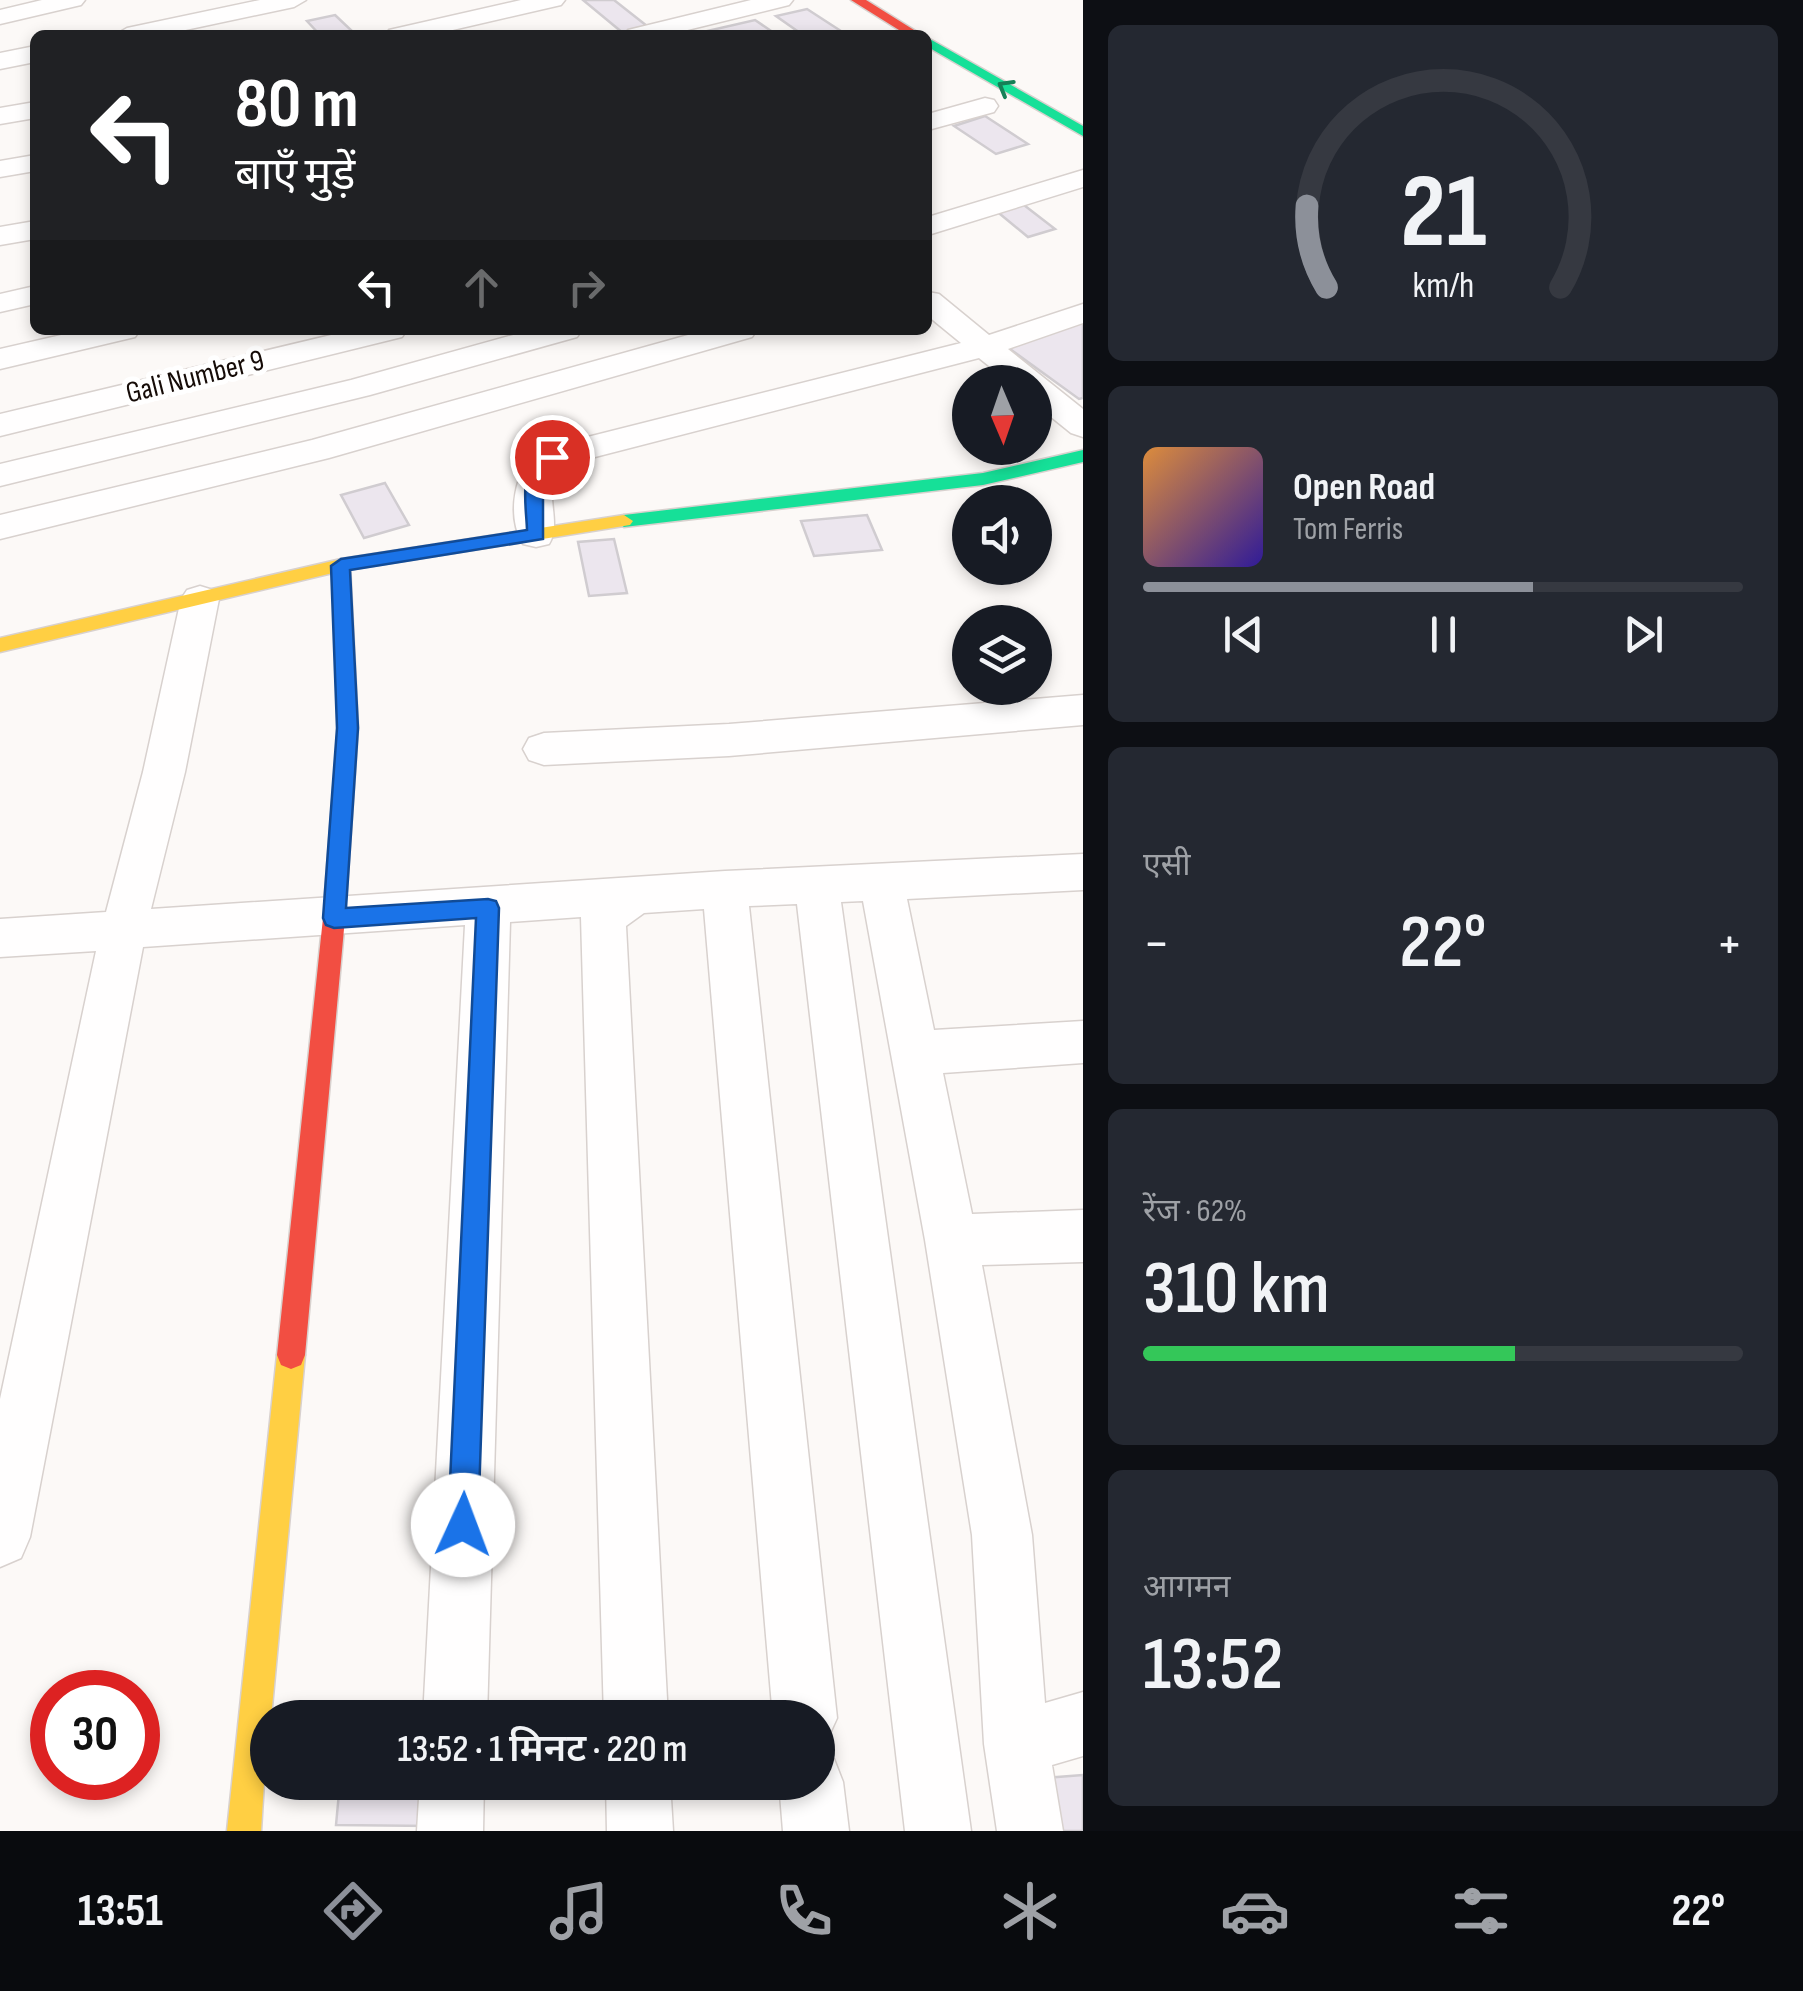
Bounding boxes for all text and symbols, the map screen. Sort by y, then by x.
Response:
text: 80 m [235,63,359,147]
icon: left [70,70,200,200]
one-way arrow [998,80,1016,99]
text: बाएँ मुड़ें [235,148,355,203]
text: 21 [1400,151,1486,276]
icon: left [349,260,404,315]
icon: ahead [454,260,509,315]
icon: right [559,260,614,315]
text: km/h [1412,265,1474,308]
street label: Gali Number 9 [122,342,268,412]
north arrow [952,365,1052,465]
map controls [952,365,1052,705]
pin [510,415,595,500]
icon: arrive [525,430,580,485]
text: Open Road [1293,465,1435,510]
button: sound [952,485,1052,585]
text: Tom Ferris [1293,510,1403,549]
button: layers [952,605,1052,705]
icon: previous [1216,607,1271,662]
icon: pause [1416,607,1471,662]
icon: next [1616,607,1671,662]
text: एसी [1143,846,1191,885]
text: 22° [1399,898,1487,989]
text: − [1143,911,1170,978]
text: + [1716,911,1743,978]
text: रेंज · 62% [1143,1192,1247,1231]
text: 310 km [1143,1244,1330,1335]
position arrow [411,1473,515,1577]
text: आगमन [1143,1568,1231,1607]
text: 13:52 [1143,1620,1283,1711]
speed limit sign: 30 [30,1670,160,1800]
text: 13:52 · 1 मिनट · 220 m [398,1727,687,1772]
icon: directions [318,1876,388,1946]
icon: music [544,1876,614,1946]
icon: phone [769,1876,839,1946]
icon: climate [995,1876,1065,1946]
icon: car [1220,1876,1290,1946]
icon: filters [1446,1876,1516,1946]
text: 13:51 [78,1884,163,1939]
text: 22° [1671,1884,1725,1939]

